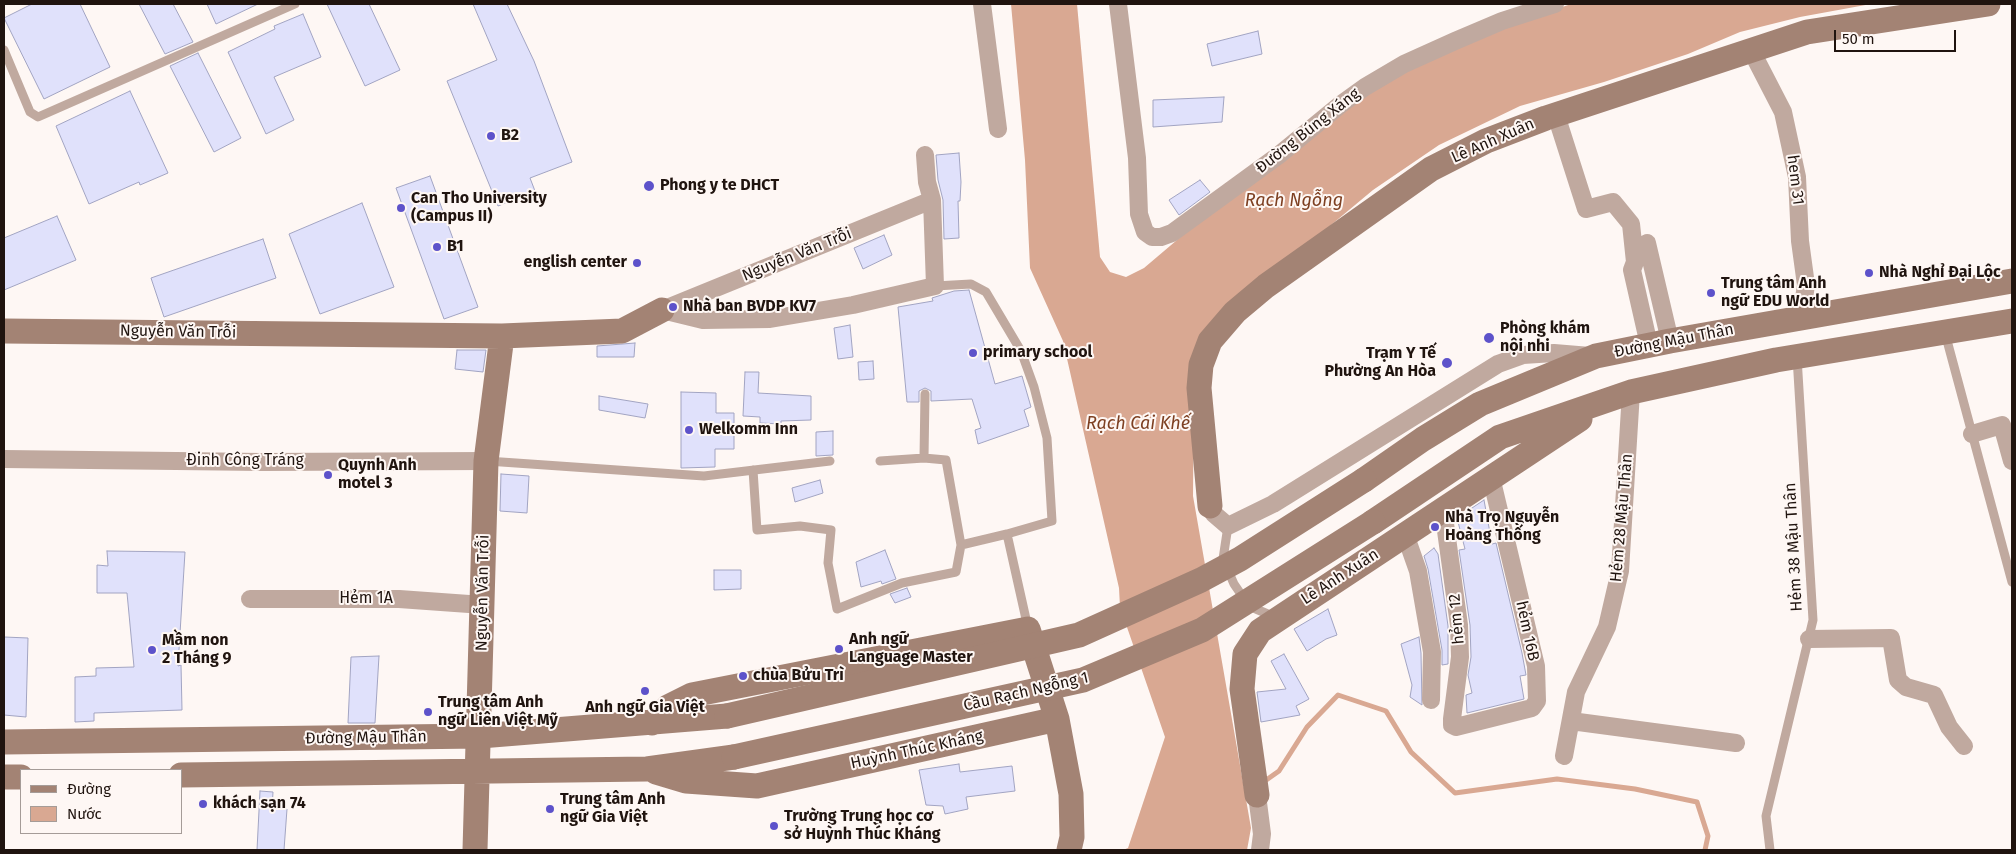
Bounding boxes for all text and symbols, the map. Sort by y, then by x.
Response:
scale bar [1836,20,1958,52]
text: 50 m [1842,30,1875,48]
street label: Đường Búng Xáng [1252,84,1364,178]
street label: Lê Anh Xuân [1449,114,1537,168]
place label: B2 [501,126,519,146]
marker: B2 [485,130,497,142]
street label: hem 31 [1782,154,1808,206]
place label: Phong y te DHCT [660,176,779,196]
marker: Phong y te DHCT [642,179,656,193]
place label: Can Tho University (Campus II) [411,189,547,227]
water label: Rạch Ngỗng [1245,190,1343,212]
marker: Can Tho University (Campus II) [395,202,407,214]
street label: Nguyễn Văn Trỗi [739,224,855,286]
place label: B1 [447,237,464,257]
marker: B1 [431,241,443,253]
place label: english center [524,253,627,273]
marker: english center [631,257,643,269]
place label: Nhà Nghỉ Đại Lộc [1879,263,2001,283]
marker: Nhà Nghỉ Đại Lộc [1863,267,1875,279]
place label: Trung tâm Anh ngữ EDU World [1721,274,1829,312]
marker: Trung tâm Anh ngữ EDU World [1705,287,1717,299]
place label: Nhà ban BVDP KV7 [683,297,816,317]
marker: Nhà ban BVDP KV7 [667,301,679,313]
place label: Phòng khám nội nhi [1500,319,1590,357]
street label: Đường Mậu Thân [1612,320,1736,362]
street label: Nguyễn Văn Trỗi [120,321,236,343]
marker: Phòng khám nội nhi [1482,331,1496,345]
place label: primary school [983,343,1092,363]
place label: Trạm Y Tế Phường An Hòa [1325,344,1436,382]
marker: primary school [967,347,979,359]
marker: Trạm Y Tế Phường An Hòa [1440,356,1454,370]
water label: Rạch Cái Khế [1086,413,1190,435]
place label: Welkomm Inn [699,420,798,440]
marker: Welkomm Inn [683,424,695,436]
street label: Đinh Công Tráng [186,451,304,471]
street label: Hẻm 28 Mậu Thân [1607,453,1637,583]
place label: Quynh Anh motel 3 [338,456,417,494]
marker: Quynh Anh motel 3 [322,469,334,481]
street label: Hẻm 38 Mậu Thân [1781,482,1807,612]
place label: Nhà Trọ Nguyễn Hoàng Thống [1445,508,1559,546]
marker: Nhà Trọ Nguyễn Hoàng Thống [1429,521,1441,533]
street label: Nguyễn Văn Trỗi [472,535,494,651]
street label: Lê Anh Xuân [1298,545,1382,609]
street label: Hẻm 1A [339,589,393,609]
street label: hẻm 12 [1445,593,1469,645]
street label: hẻm 16B [1511,599,1543,663]
place label: Anh ngữ Language Master [849,630,973,668]
place label: Mầm non 2 Tháng 9 [162,631,232,669]
marker: Anh ngữ Language Master [833,643,845,655]
marker: Mầm non 2 Tháng 9 [146,644,158,656]
place label: chùa Bửu Trì [753,666,844,686]
street label: Cầu Rạch Ngỗng 1 [962,668,1090,716]
marker: chùa Bửu Trì [737,670,749,682]
marker: Anh ngữ Gia Việt [639,685,651,697]
place label: Trung tâm Anh ngữ Liên Việt Mỹ [438,693,558,731]
place label: Anh ngữ Gia Việt [585,698,705,718]
marker: Trung tâm Anh ngữ Liên Việt Mỹ [422,706,434,718]
street label: Đường Mậu Thân [305,727,427,749]
street label: Huỳnh Thúc Kháng [849,727,985,773]
legend [20,769,182,834]
text: Đường [67,780,111,798]
place label: Trung tâm Anh ngữ Gia Việt [560,790,666,828]
place label: khách sạn 74 [213,794,306,814]
marker: khách sạn 74 [197,798,209,810]
marker: Trung tâm Anh ngữ Gia Việt [544,803,556,815]
text: Nước [67,805,102,823]
place label: Trường Trung học cơ sở Huỳnh Thúc Kháng [784,807,941,845]
marker: Trường Trung học cơ sở Huỳnh Thúc Kháng [768,820,780,832]

